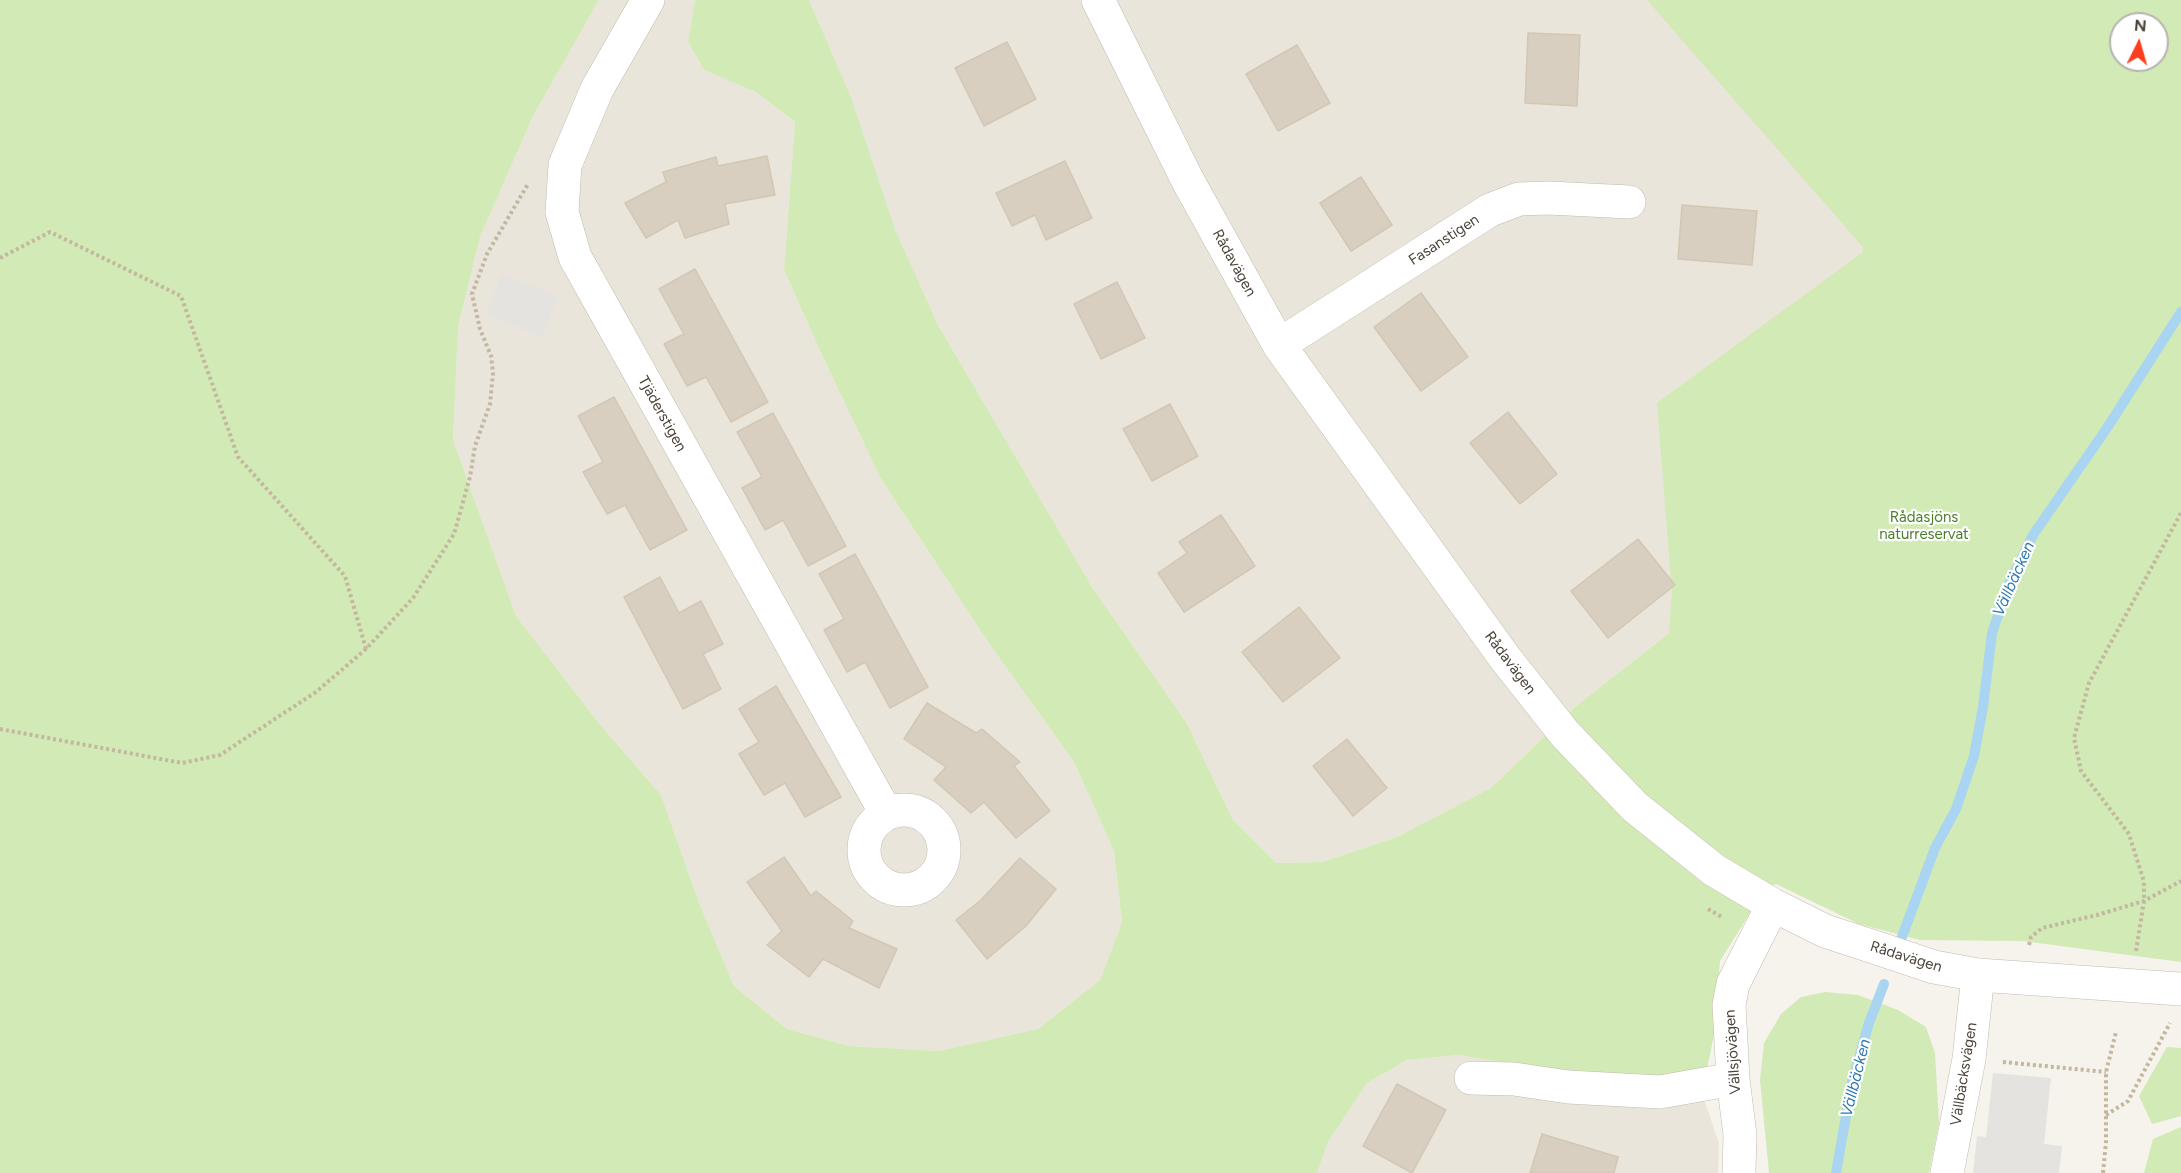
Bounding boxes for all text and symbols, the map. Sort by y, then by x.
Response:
north arrow [2109,12,2169,72]
text: N [2133,16,2147,36]
street label: Fasanstigen [1405,211,1483,269]
street label: Rådavägen [1208,226,1260,300]
street label: Tjäderstigen [634,373,690,455]
park label: Rådasjöns naturreservat [1879,509,1969,544]
water label: Vällbäcken [1989,539,2039,619]
street label: Rådavägen [1480,628,1540,698]
street label: Rådavägen [1868,938,1944,976]
street label: Vällsjövägen [1721,1009,1745,1095]
street label: Vällbäcksvägen [1947,1021,1981,1127]
water label: Vällbäcken [1837,1037,1875,1119]

